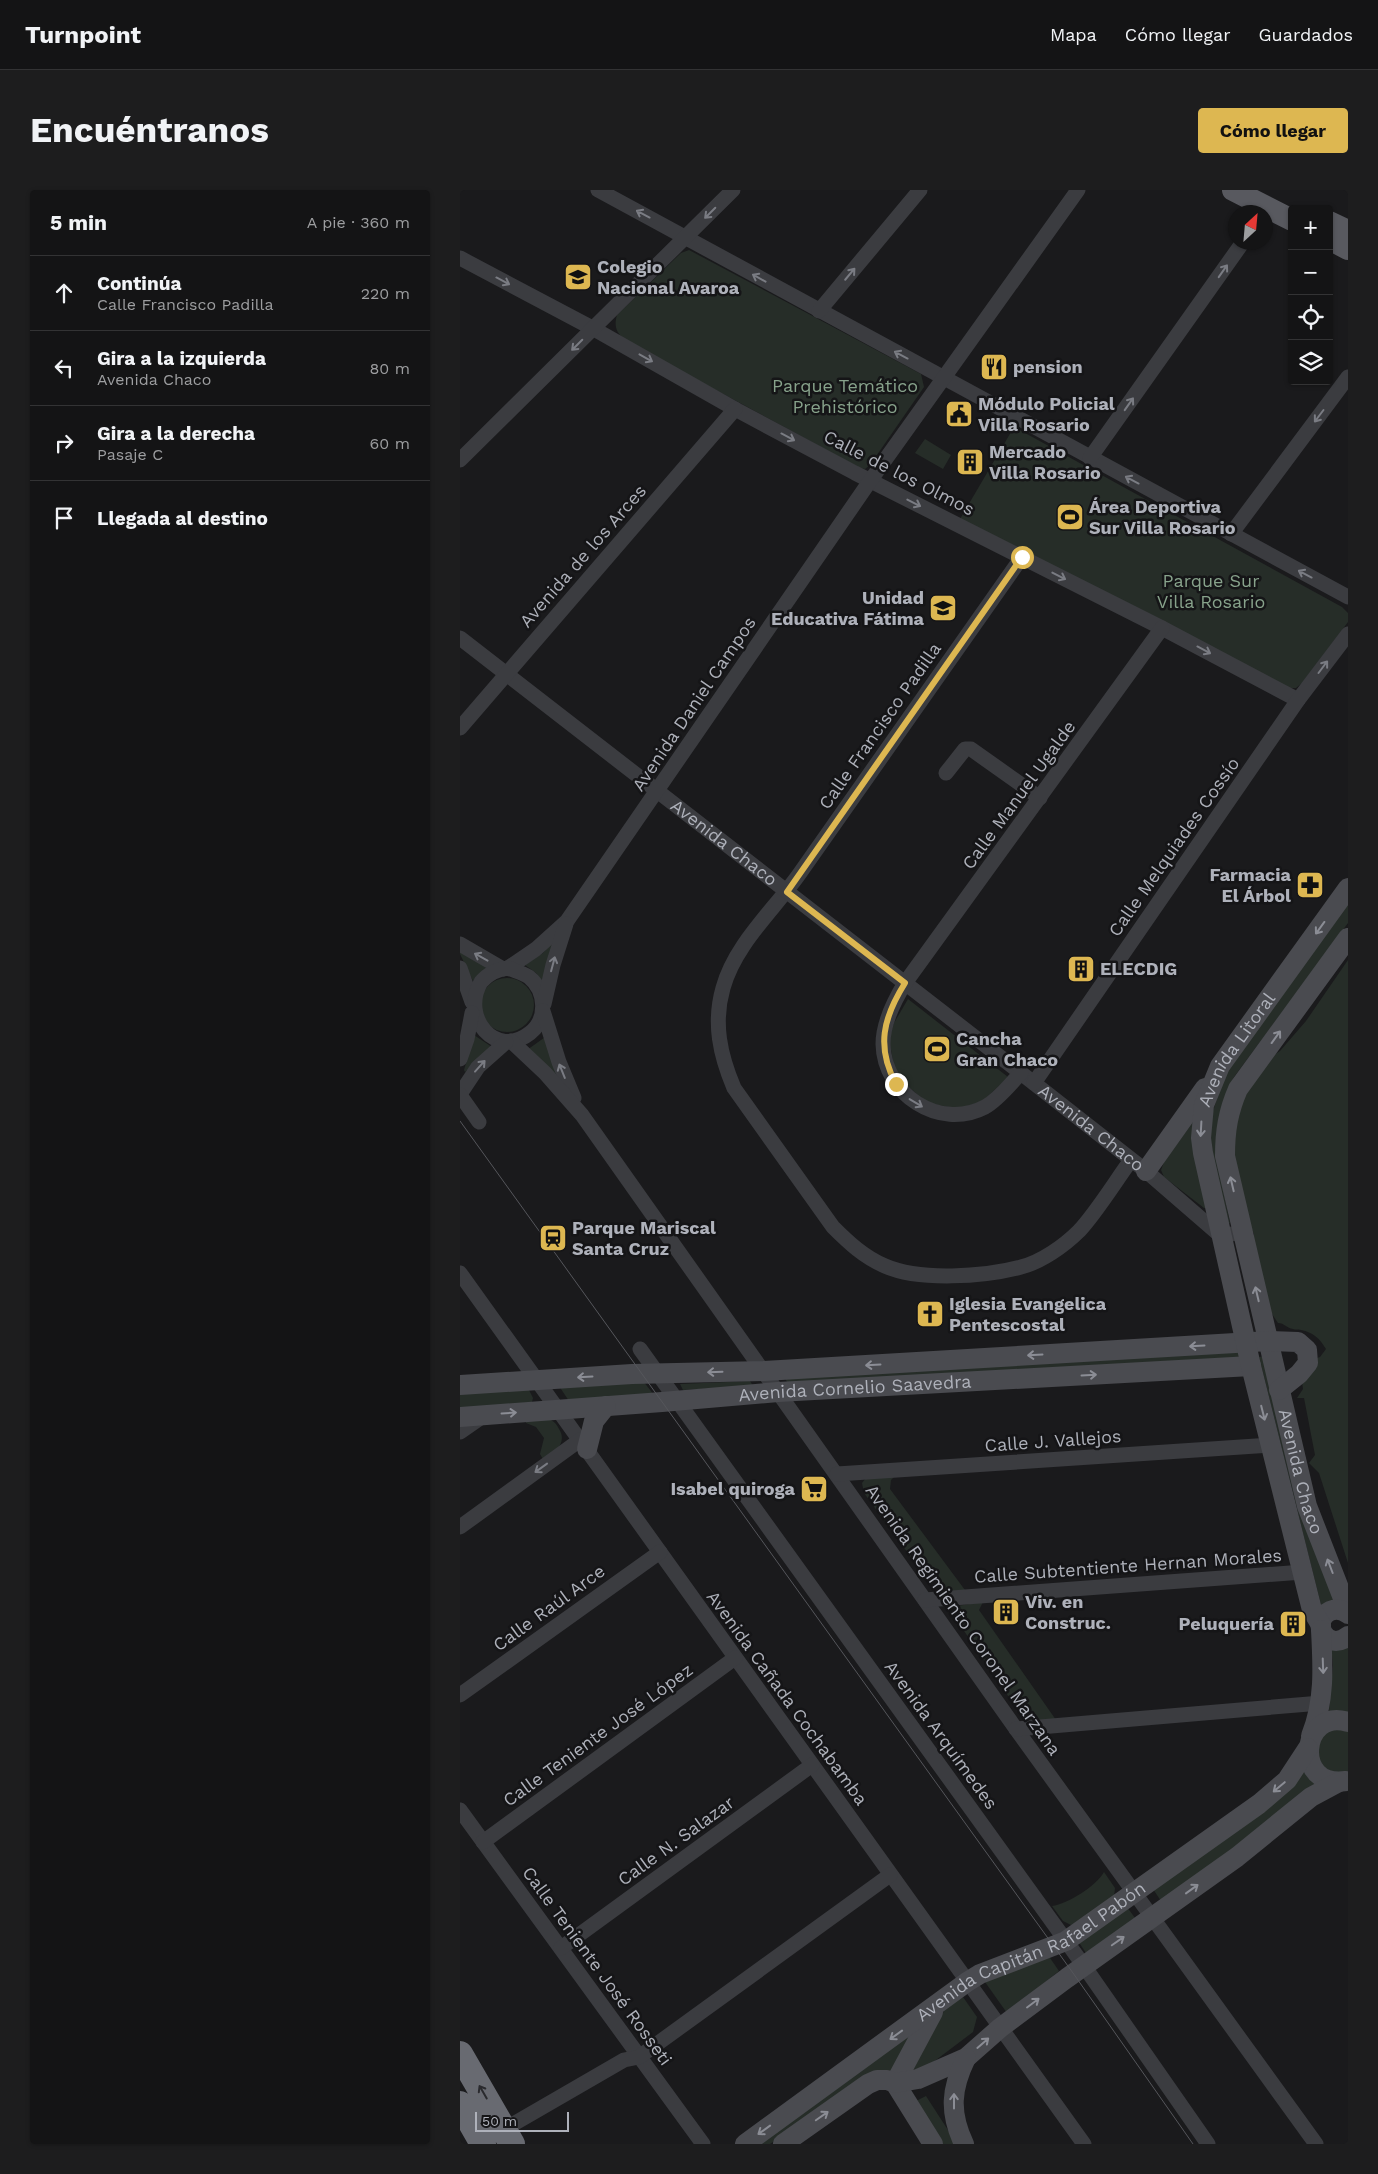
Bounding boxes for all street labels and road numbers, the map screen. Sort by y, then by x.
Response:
street label: Calle de los Olmos [820,425,978,520]
street label: Avenida de los Arces [515,480,650,631]
street label: Avenida Daniel Campos [627,612,760,795]
street label: Calle Francisco Padilla [814,638,945,813]
street label: Calle Manuel Ugalde [958,716,1080,873]
street label: Calle Melquiades Cossío [1104,753,1243,940]
street label: Avenida Chaco [667,794,782,890]
street label: Avenida Litoral [1193,988,1280,1110]
street label: Avenida Chaco [1034,1080,1149,1176]
street label: Avenida Cornelio Saavedra [738,1370,972,1405]
street label: Avenida Chaco [1275,1407,1328,1537]
street label: Calle J. Vallejos [984,1425,1122,1456]
street label: Avenida Regimiento Coronel Marzana [861,1480,1065,1759]
street label: Calle Subtentiente Hernan Morales [973,1544,1283,1587]
street label: Calle Raúl Arce [489,1560,609,1655]
street label: Avenida Cañada Cochabamba [703,1586,872,1809]
street label: Avenida Arquímedes [881,1656,1002,1813]
street label: Calle Teniente José López [499,1659,697,1810]
street label: Calle N. Salazar [613,1791,738,1890]
street label: Calle Teniente José Rosseti [518,1862,677,2069]
street label: Avenida Capitán Rafael Pabón [912,1877,1149,2026]

